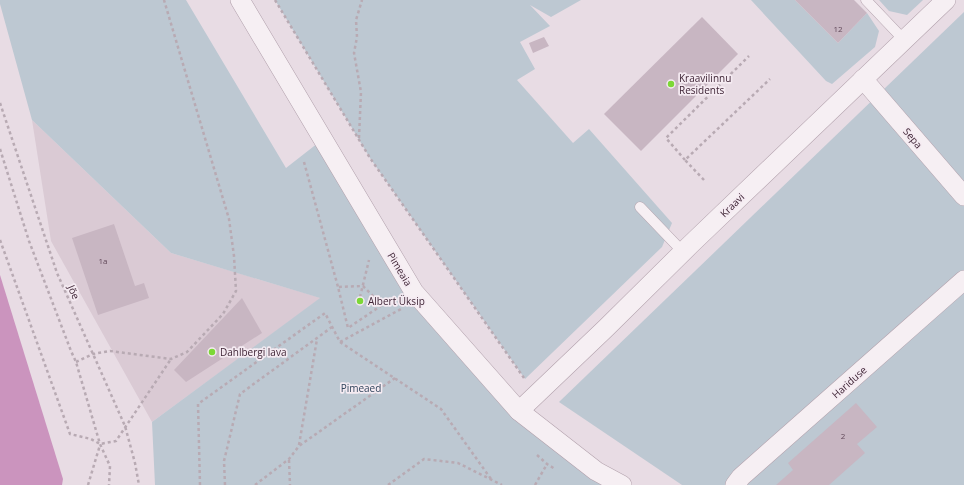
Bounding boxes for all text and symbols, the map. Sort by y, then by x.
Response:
house number: 12 [833,23,843,34]
place label: Kraavilinnu Residents [679,71,731,97]
marker: Kraavilinnu Residents [666,79,676,89]
street label: Sepa [900,125,926,151]
street label: Kraavi [717,190,747,220]
street label: Pimeaia [384,250,416,288]
house number: 1a [98,255,108,266]
street label: Jõe [64,282,83,302]
place label: Albert Üksip [368,294,425,308]
marker: Albert Üksip [355,296,365,306]
place label: Dahlbergi lava [220,345,286,359]
marker: Dahlbergi lava [207,347,217,357]
street label: Hariduse [829,362,870,401]
park label: Pimeaed [341,381,381,395]
house number: 2 [841,430,846,441]

